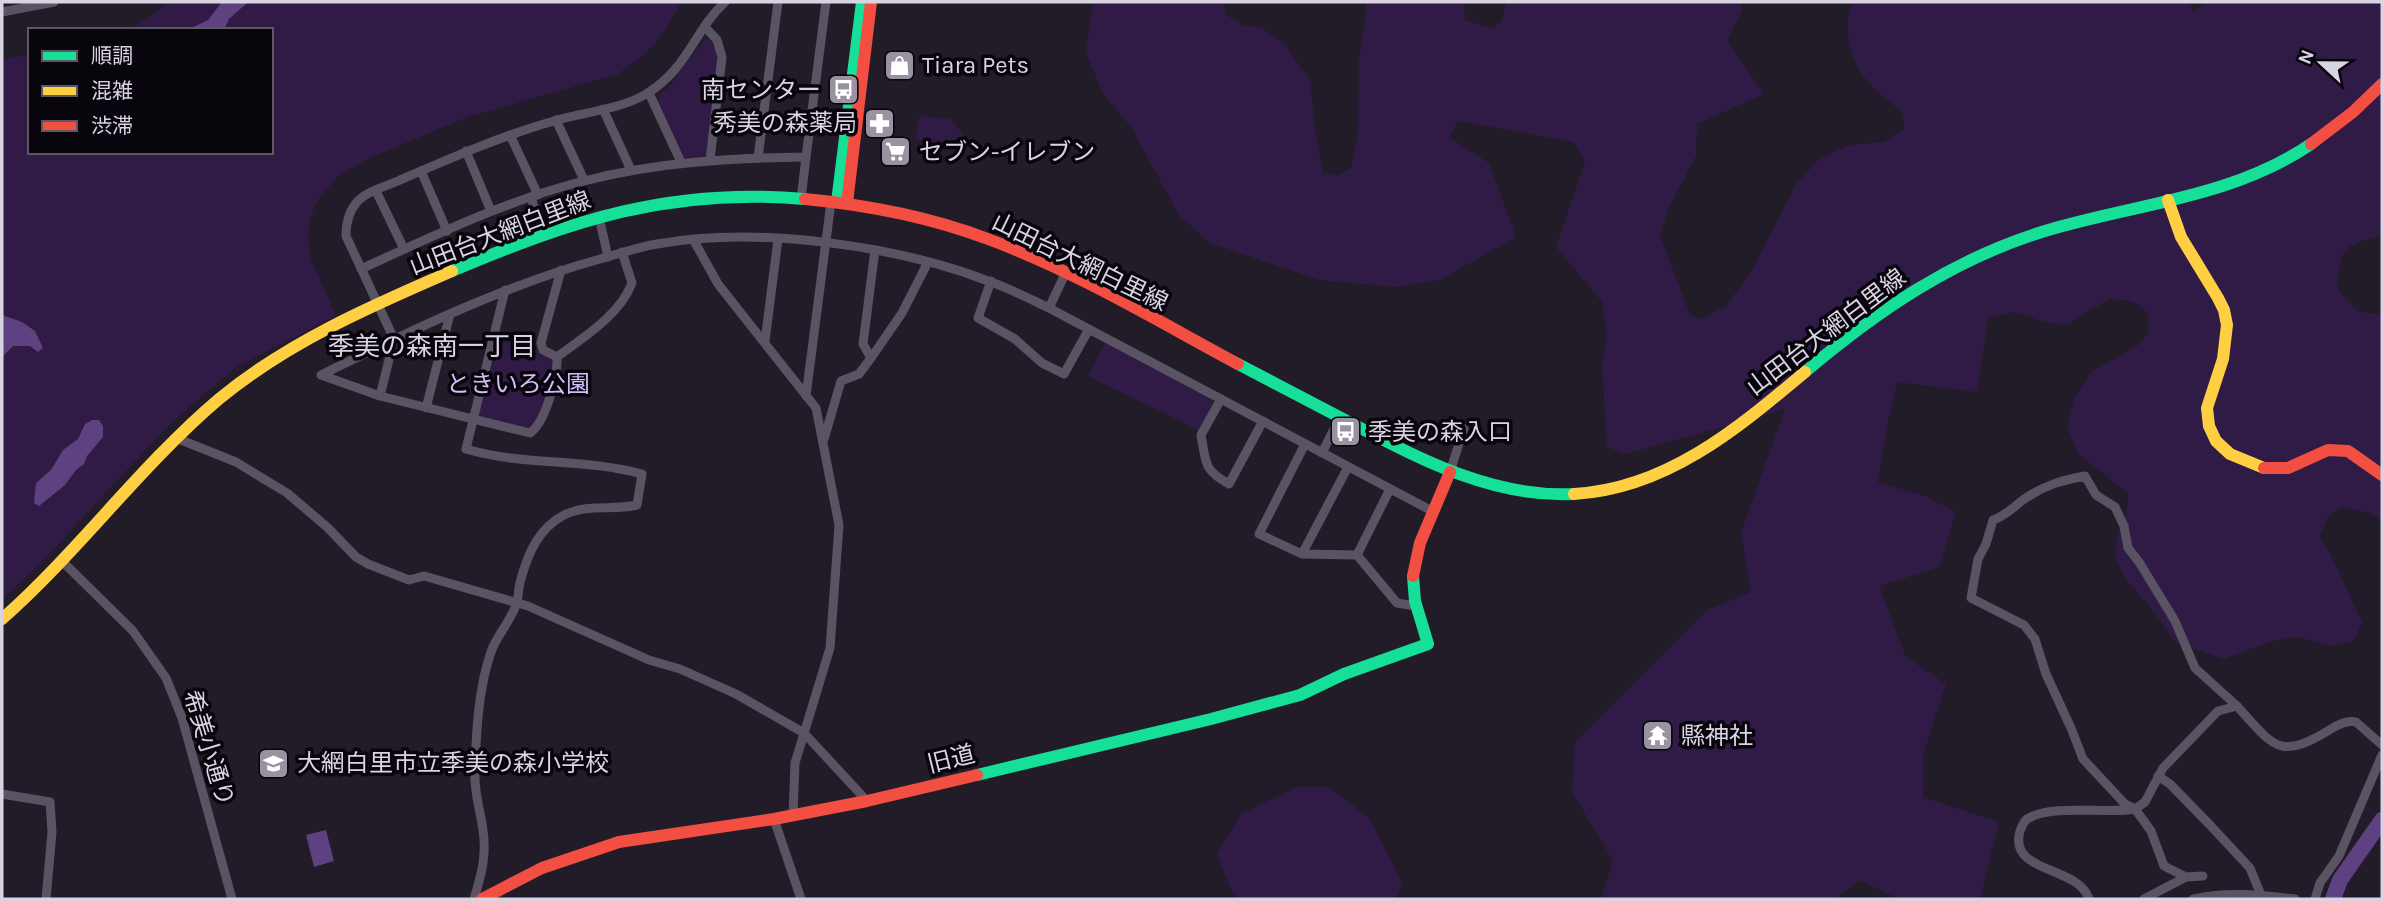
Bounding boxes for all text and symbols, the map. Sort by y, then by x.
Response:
legend [28,28,273,154]
north arrow [2286,28,2356,98]
text: 順調 [91,44,133,68]
text: N [2293,47,2319,67]
shop icon: Tiara Pets [882,48,916,82]
place label: Tiara Pets [922,51,1029,79]
bus stop icon: 南センター [827,73,861,107]
place label: 南センター [701,76,821,104]
text: 混雑 [91,79,133,103]
pharmacy icon: 秀美の森薬局 [863,106,897,140]
place label: 秀美の森薬局 [713,109,857,137]
text: 渋滞 [91,114,133,138]
supermarket icon: セブン-イレブン [879,135,913,169]
place label: セブン-イレブン [919,138,1095,166]
street label: 山田台大網白里線 [405,186,595,280]
street label: 山田台大網白里線 [988,207,1172,317]
street label: 山田台大網白里線 [1741,263,1911,401]
district label: 季美の森南一丁目 [328,331,536,362]
park label: ときいろ公園 [446,370,590,398]
bus stop icon: 季美の森入口 [1328,415,1362,449]
place label: 季美の森入口 [1368,418,1512,446]
street label: 希美小通り [178,687,240,809]
temple icon: 縣神社 [1641,719,1675,753]
place label: 縣神社 [1681,722,1753,750]
street label: 旧道 [924,740,978,778]
school or university icon: 大網白里市立季美の森小学校 [257,746,291,780]
place label: 大網白里市立季美の森小学校 [297,749,609,777]

